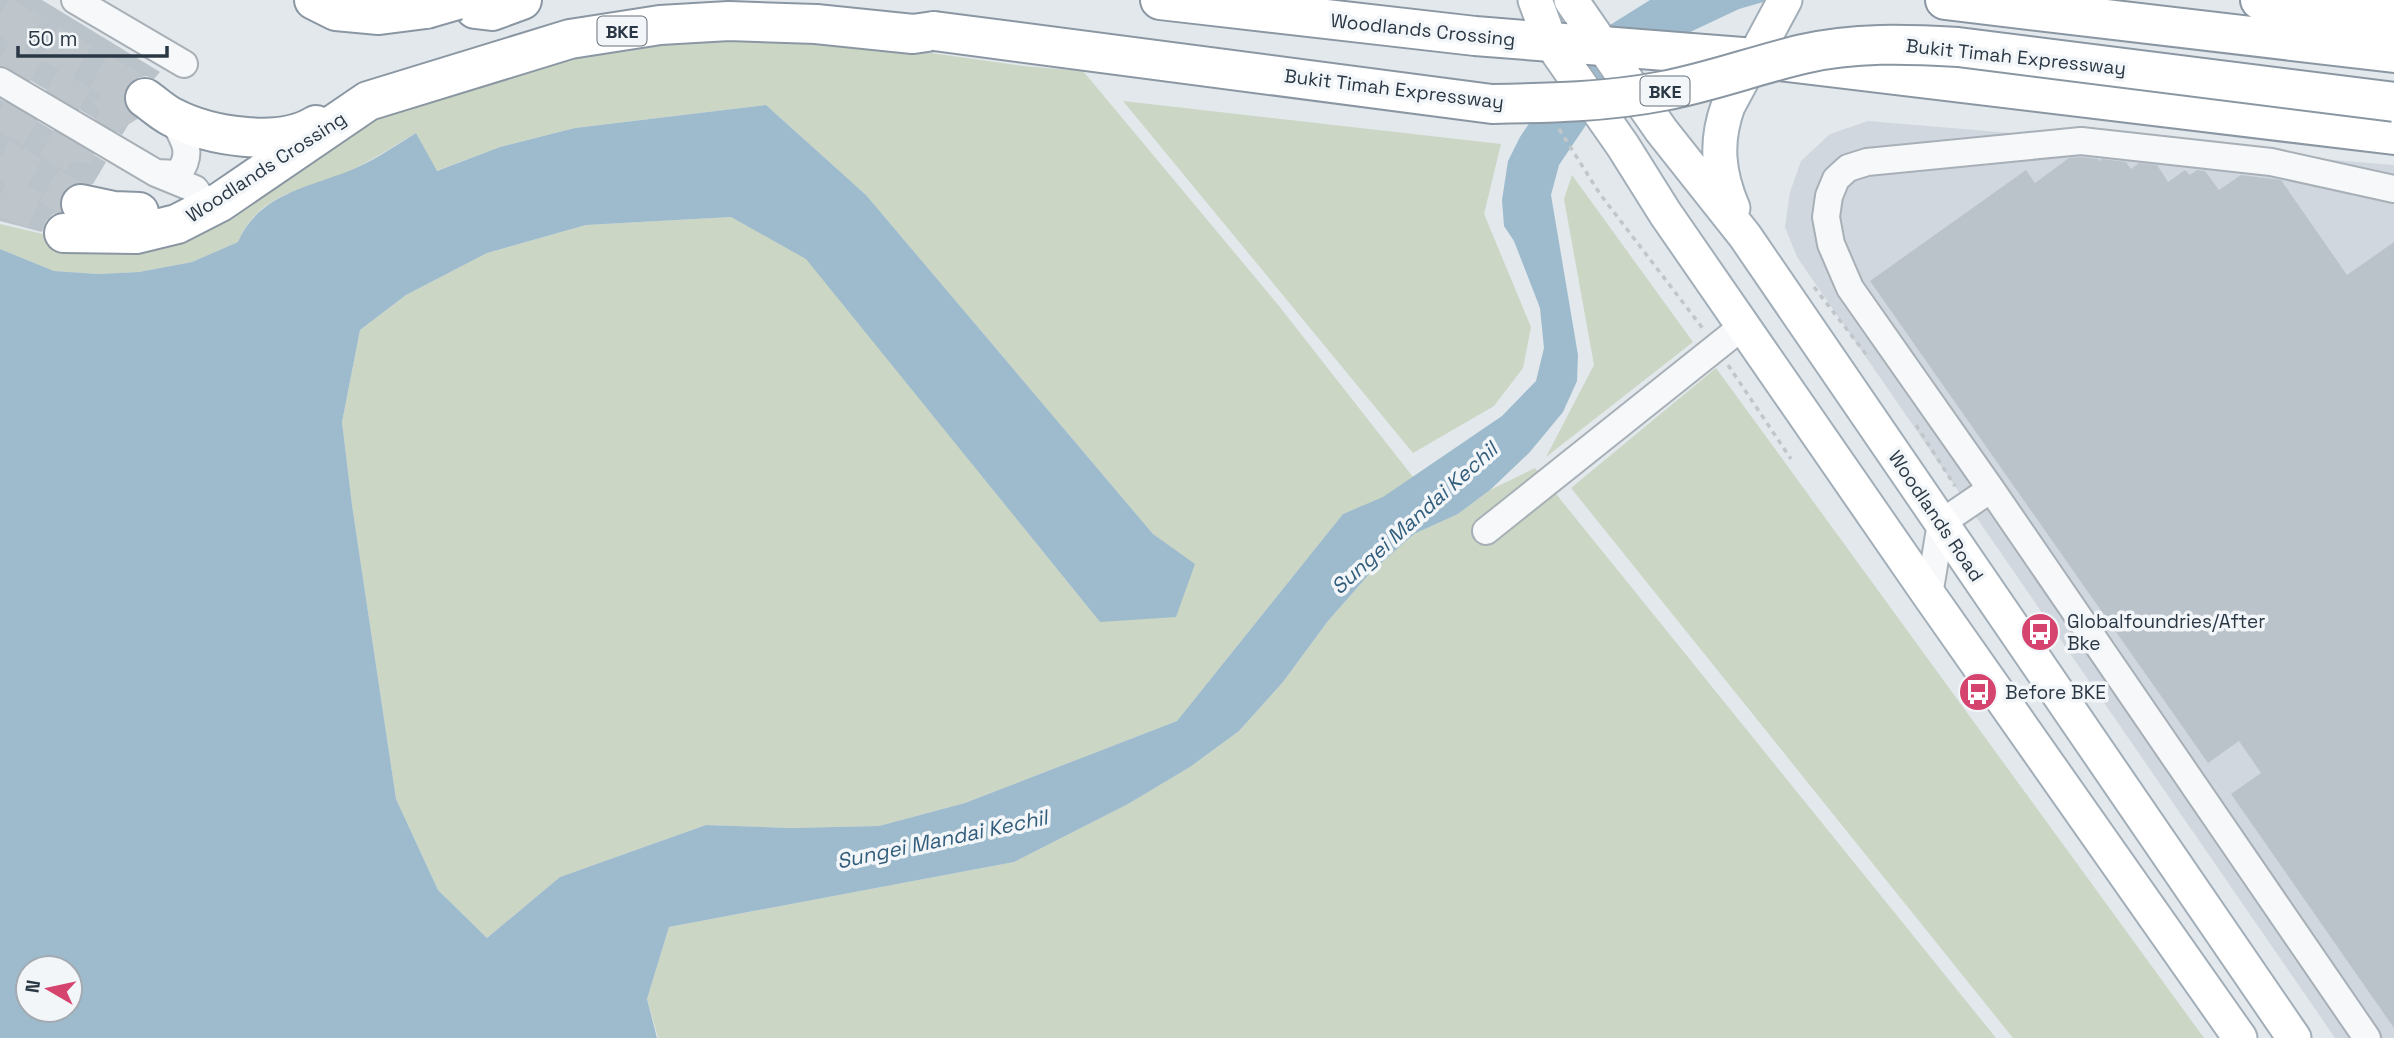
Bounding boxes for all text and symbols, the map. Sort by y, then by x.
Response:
street label: Woodlands Crossing [1329,8,1517,52]
scale bar [18,14,166,58]
road number: BKE [598,16,646,46]
text: 50 m [28,25,78,52]
street label: Bukit Timah Expressway [1905,33,2127,81]
street label: Bukit Timah Expressway [1283,63,1505,115]
road number: BKE [1640,76,1690,106]
street label: Woodlands Crossing [181,106,351,228]
water label: Sungei Mandai Kechil [1325,434,1505,600]
street label: Woodlands Road [1883,446,1989,586]
place label: Globalfoundries/After Bke [2067,609,2265,656]
bus stop icon: Globalfoundries/After Bke [2019,611,2061,653]
bus stop icon: Before BKE [1957,671,1999,713]
place label: Before BKE [2005,680,2106,705]
water label: Sungei Mandai Kechil [834,803,1053,875]
north arrow [14,954,84,1024]
text: N [19,978,46,995]

